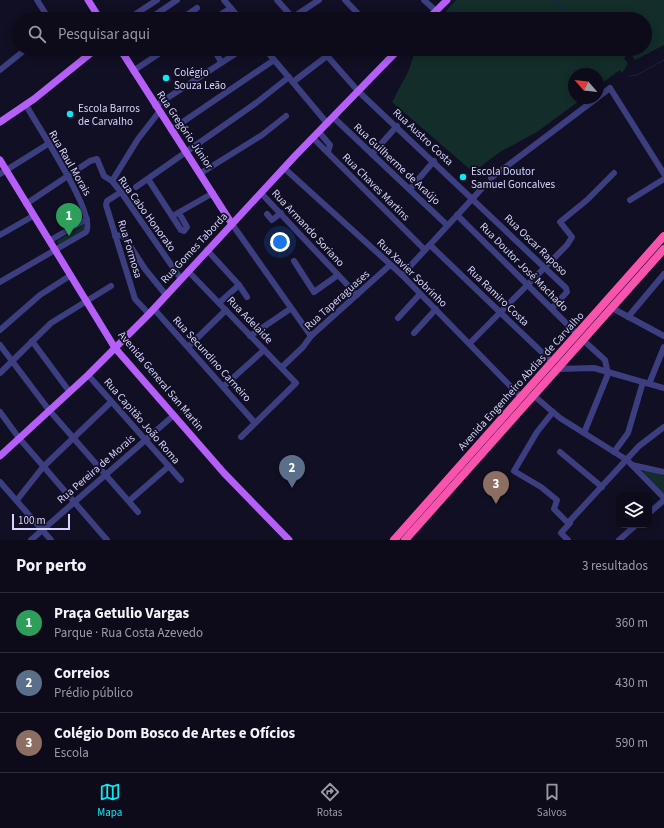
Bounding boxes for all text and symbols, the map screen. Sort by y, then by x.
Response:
search box [12,12,652,56]
icon: search [26,23,48,45]
text: Pesquisar aqui [58,24,150,45]
place label: Colégio Souza Leão [174,65,226,93]
north arrow [568,68,604,104]
marker: Colégio Souza Leão [161,73,171,83]
street label: Rua Gregório Júnior [153,88,217,172]
place label: Escola Barros de Carvalho [78,101,140,129]
street label: Rua Austro Costa [390,105,456,169]
marker: Escola Barros de Carvalho [65,109,75,119]
street label: Rua Guilherme de Araújo [350,120,444,208]
street label: Rua Raul Morais [45,128,95,199]
street label: Rua Chaves Martins [339,150,413,224]
place label: Escola Doutor Samuel Goncalves [471,164,556,192]
marker: Escola Doutor Samuel Goncalves [458,172,468,182]
street label: Rua Cabo Honorato [115,173,179,255]
street label: Rua Armando Soriano [268,186,348,270]
pin: 1 [56,203,82,236]
street label: Rua Gomes Taborda [157,209,231,287]
street label: Rua Oscar Raposo [501,211,571,279]
street label: Rua Formosa [114,218,146,280]
street label: Rua Doutor José Machado [476,219,572,315]
your location [270,232,290,252]
street label: Rua Xavier Sobrinho [373,235,451,311]
street label: Rua Ramiro Costa [464,262,532,330]
street label: Rua Taperaguases [301,266,373,333]
street label: Rua Adelaide [224,293,277,347]
street label: Avenida Engenheiro Abdias de Carvalho [455,308,587,454]
street label: Rua Secundino Carneiro [169,313,255,405]
street label: Avenida General San Martin [115,328,207,434]
street label: Rua Capitão João Roma [100,375,184,467]
street label: Rua Pereira de Morais [54,431,138,507]
pin: 2 [279,455,305,488]
pin: 3 [483,471,509,504]
map controls [616,492,652,528]
button: layers [616,492,652,528]
scale bar [12,512,70,531]
text: 100 m [18,513,46,528]
text: Por perto [16,554,86,578]
text: 3 resultados [582,557,648,575]
text: Praça Getulio Vargas [54,603,189,624]
text: 1 [26,614,32,632]
text: 360 m [615,614,648,632]
text: Parque · Rua Costa Azevedo [54,624,203,642]
text: Correios [54,663,110,684]
text: 2 [26,674,32,692]
text: 430 m [615,674,648,692]
text: Prédio público [54,684,133,702]
text: Colégio Dom Bosco de Artes e Ofícios [54,723,295,744]
text: 3 [26,734,32,752]
text: 590 m [615,734,648,752]
text: Escola [54,744,89,762]
tab: Mapa [97,781,122,820]
tab: Rotas [317,781,342,820]
tab: Salvos [537,781,567,820]

